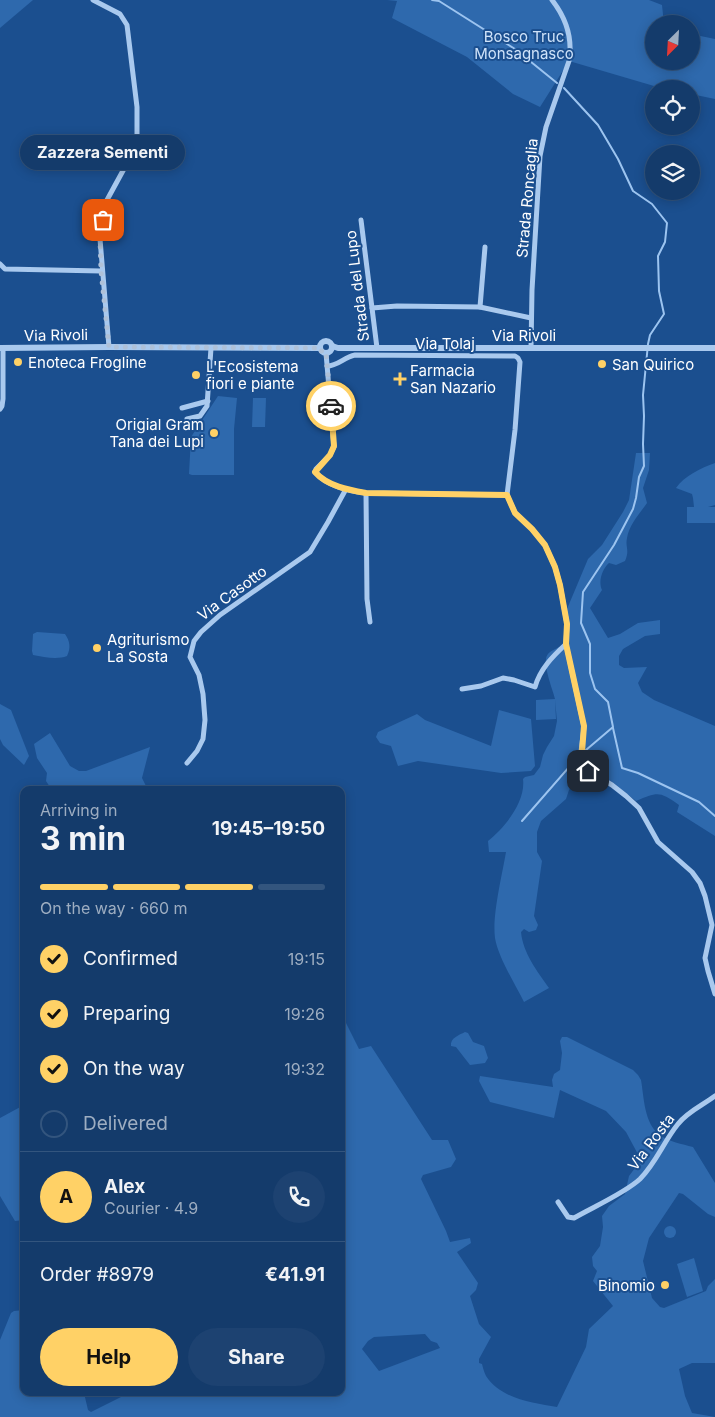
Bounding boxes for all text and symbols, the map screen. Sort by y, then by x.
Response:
north arrow [645,15,700,70]
map controls [645,15,700,200]
park label: Bosco Truc Monsagnasco [474,27,574,63]
button: locate [645,80,700,135]
callout: Zazzera Sementi [21,135,186,170]
street label: Strada Roncaglia [512,138,542,258]
text: Zazzera Sementi [37,142,168,162]
button: layers [645,145,700,200]
pin [82,199,124,241]
icon: bag [89,206,117,234]
street label: Strada del Lupo [341,229,373,343]
street label: Via Rivoli [24,325,88,345]
street label: Via Rivoli [492,326,556,345]
street label: Via Tolaj [415,334,475,353]
place label: Enoteca Frogline [28,353,147,372]
place label: San Quirico [612,355,694,374]
marker: Enoteca Frogline [12,356,24,368]
place label: L'Ecosistema fiori e piante [206,357,299,393]
marker: San Quirico [596,358,608,370]
place label: Farmacia San Nazario [410,361,496,397]
marker: L'Ecosistema fiori e piante [190,369,202,381]
marker: Farmacia San Nazario [394,373,406,385]
courier [306,381,356,431]
icon: car [317,392,345,420]
place label: Origial Gram Tana dei Lupi [110,415,204,451]
marker: Origial Gram Tana dei Lupi [208,427,220,439]
street label: Via Casotto [194,561,270,625]
place label: Agriturismo La Sosta [107,630,189,666]
marker: Agriturismo La Sosta [91,642,103,654]
pin [567,750,609,792]
icon: home [574,757,602,785]
text: Arriving in [40,800,117,820]
text: 19:45–19:50 [212,817,325,840]
text: 3 min [40,819,126,858]
text: On the way · 660 m [40,898,188,918]
icon: check [40,945,68,973]
text: Confirmed [83,947,178,970]
text: 19:15 [288,949,325,969]
icon: check [40,1000,68,1028]
text: Preparing [83,1002,170,1025]
text: 19:26 [284,1004,325,1024]
icon: check [40,1055,68,1083]
text: On the way [83,1057,185,1080]
text: 19:32 [284,1059,325,1079]
street label: Via Rosta [623,1110,679,1174]
text: Delivered [83,1112,168,1135]
button: phone [273,1171,325,1223]
text: Alex [104,1175,145,1198]
text: A [59,1185,73,1208]
text: Courier · 4.9 [104,1198,198,1218]
text: Order #8979 [40,1263,154,1286]
text: €41.91 [265,1263,325,1286]
place label: Binomio [598,1276,655,1295]
marker: Binomio [659,1279,671,1291]
button: Help [40,1328,178,1386]
button: Share [188,1328,325,1386]

